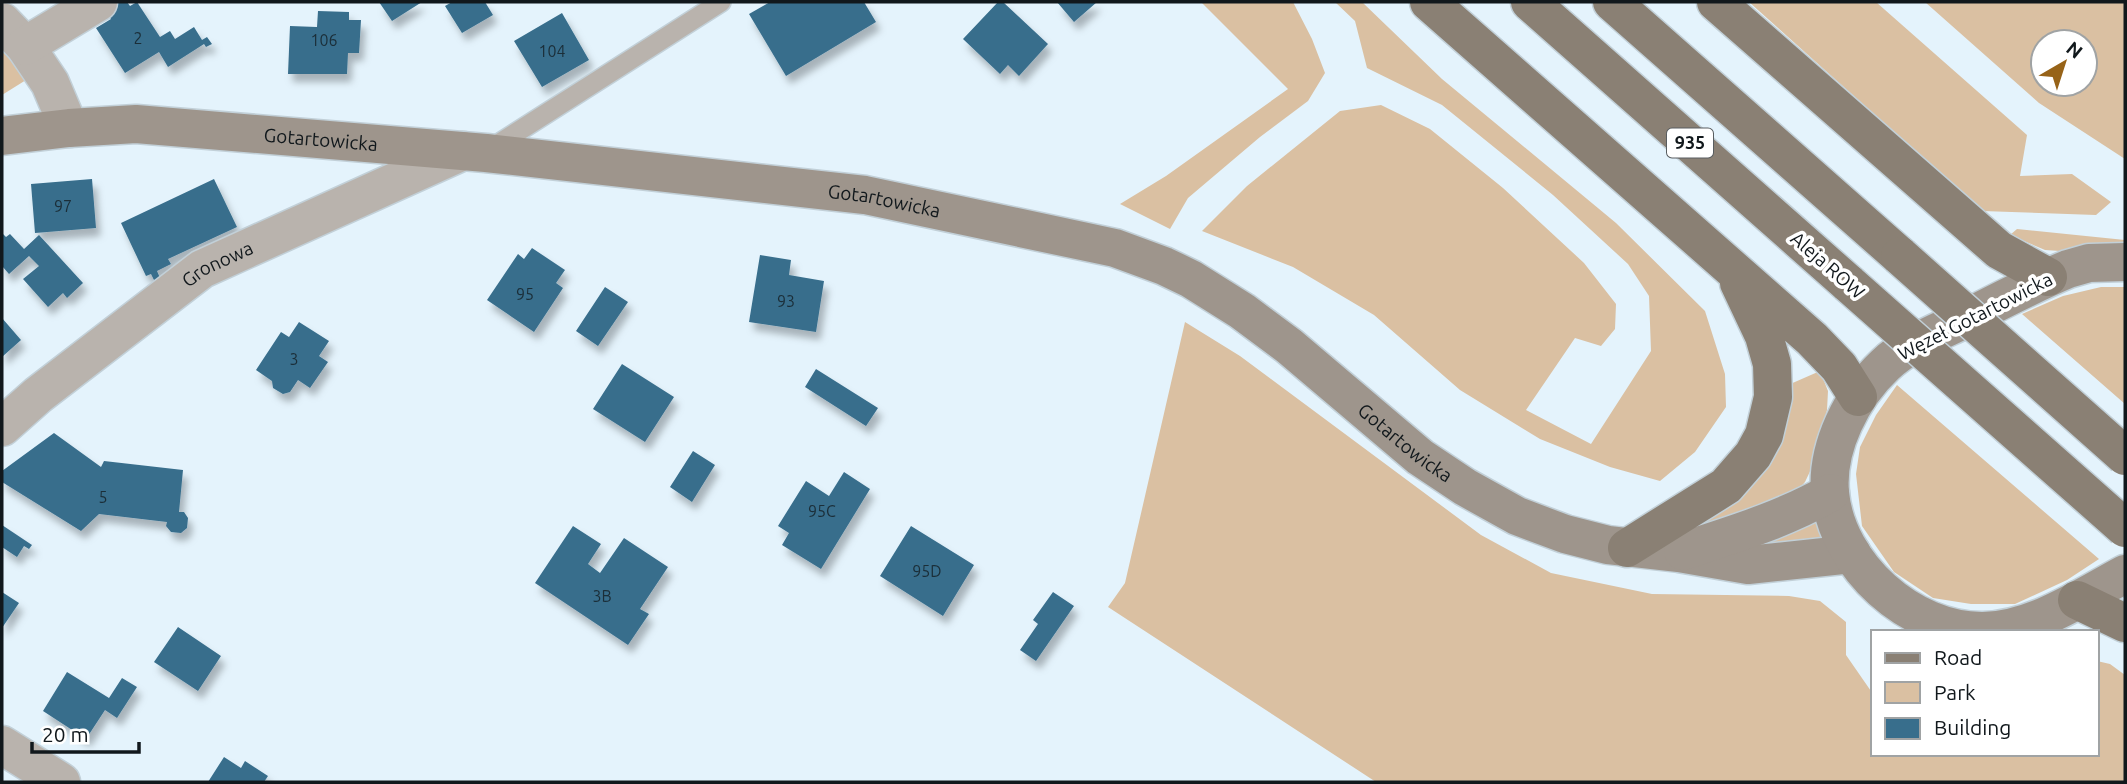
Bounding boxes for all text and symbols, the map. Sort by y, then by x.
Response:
north arrow [2029,28,2099,98]
house number: 2 [133,29,143,47]
house number: 106 [310,31,338,49]
text: N [2062,37,2087,63]
house number: 104 [538,42,566,60]
street label: Gotartowicka [263,124,379,155]
road number: 935 [1667,128,1713,158]
street label: Gotartowicka [827,180,943,222]
house number: 97 [54,197,72,215]
street label: Aleja ROW [1787,227,1869,303]
street label: Gronowa [177,236,256,292]
street label: Węzeł Gotartowicka [1894,268,2056,364]
house number: 95 [516,285,534,303]
house number: 93 [777,292,795,310]
house number: 3 [289,350,299,368]
street label: Gotartowicka [1354,399,1457,487]
house number: 5 [98,488,108,506]
house number: 95C [808,502,836,520]
house number: 95D [912,562,942,580]
house number: 3B [592,587,612,605]
legend [1871,630,2099,756]
text: Road [1934,645,1982,669]
text: Park [1934,680,1976,704]
scale bar [32,710,138,754]
text: Building [1934,715,2011,739]
text: 20 m [42,722,89,746]

